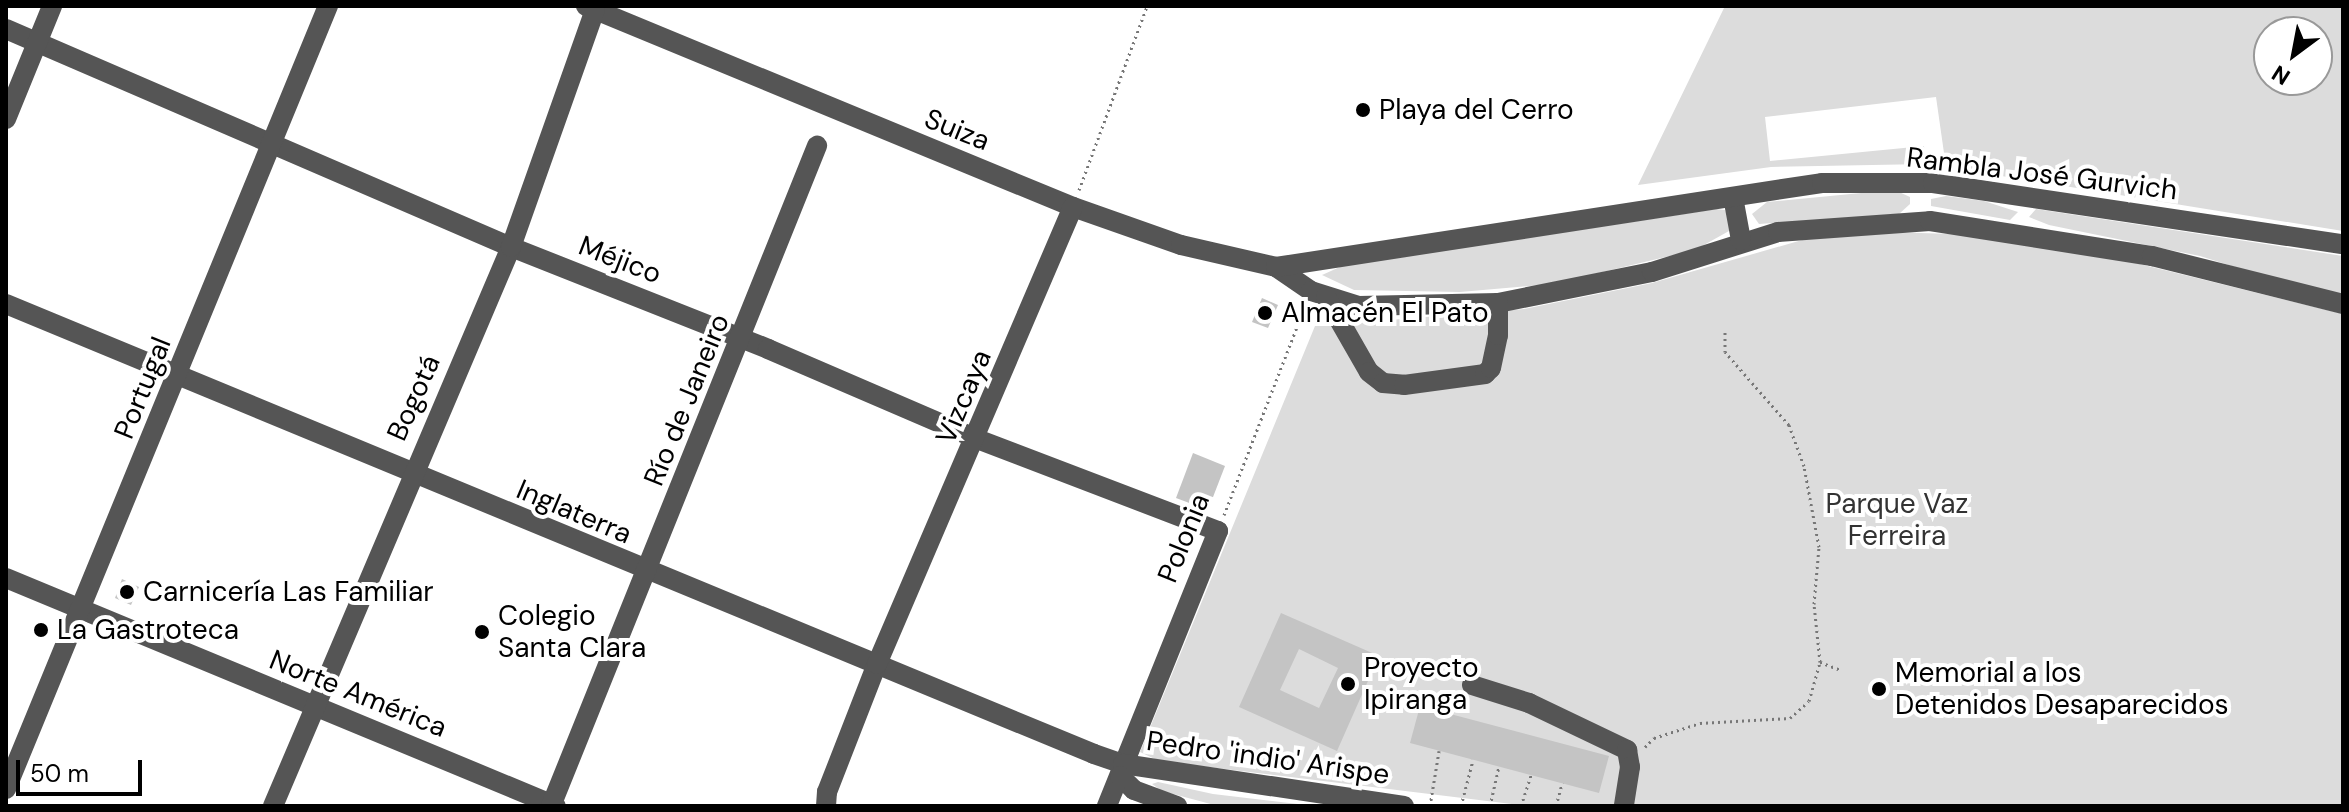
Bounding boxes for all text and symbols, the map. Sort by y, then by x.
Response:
north arrow [2253,16,2333,96]
text: N [2267,59,2296,92]
place label: Playa del Cerro [1379,93,1574,127]
marker: Playa del Cerro [1354,101,1372,119]
street label: Suiza [920,102,994,158]
street label: Rambla José Gurvich [1905,141,2179,207]
street label: Méjico [574,229,666,291]
place label: Almacén El Pato [1281,296,1489,330]
marker: Almacén El Pato [1256,304,1274,322]
street label: Río de Janeiro [637,309,737,491]
street label: Portugal [107,332,179,444]
street label: Vizcaya [929,345,999,449]
street label: Bogotá [380,350,448,446]
street label: Inglaterra [511,473,637,551]
park label: Parque Vaz Ferreira [1826,487,1968,553]
street label: Polonia [1151,489,1217,587]
place label: Carnicería Las Familiar [143,575,434,609]
marker: Carnicería Las Familiar [118,583,136,601]
place label: Colegio Santa Clara [498,599,646,665]
place label: La Gastroteca [57,613,239,647]
marker: La Gastroteca [32,621,50,639]
marker: Colegio Santa Clara [473,623,491,641]
street label: Norte América [265,643,451,745]
place label: Proyecto Ipiranga [1364,651,1479,717]
place label: Memorial a los Detenidos Desaparecidos [1895,656,2229,722]
marker: Proyecto Ipiranga [1339,675,1357,693]
marker: Memorial a los Detenidos Desaparecidos [1870,680,1888,698]
street label: Pedro 'indio' Arispe [1144,724,1392,792]
scale bar [20,744,146,794]
text: 50 m [30,758,89,789]

